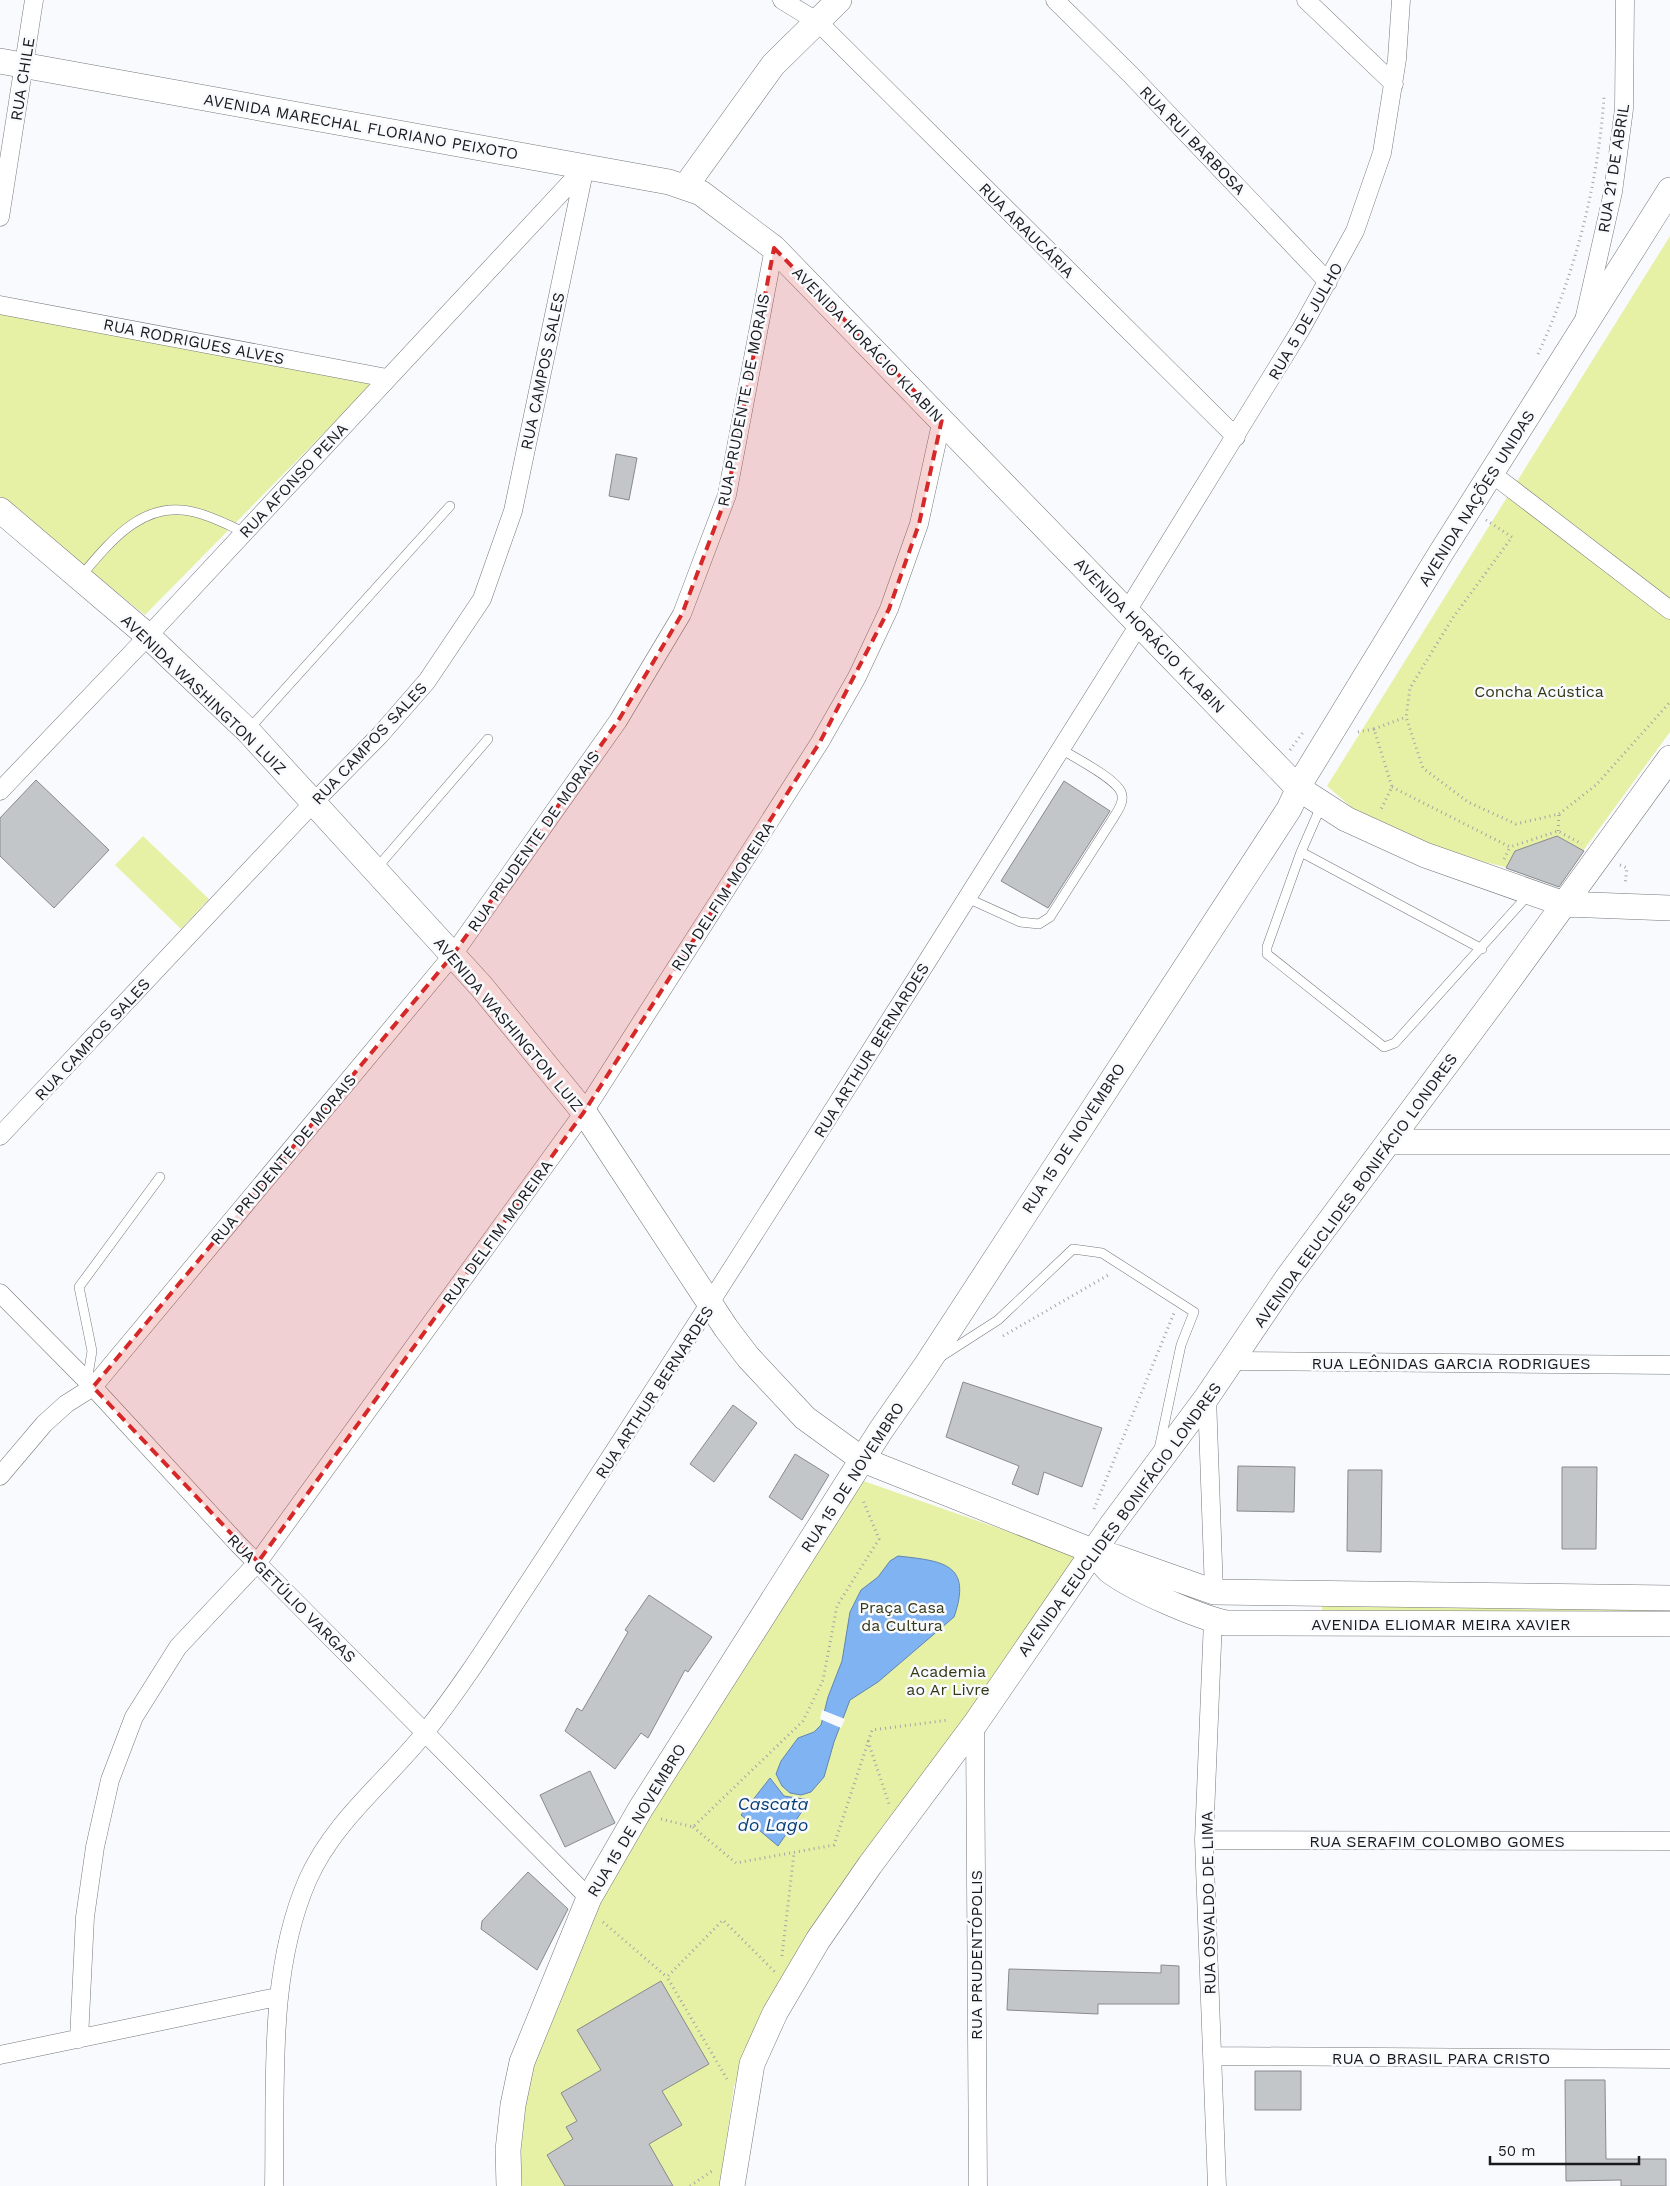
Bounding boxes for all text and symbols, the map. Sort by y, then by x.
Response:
street label: RUA CHILE [7,36,38,122]
street label: RUA RUI BARBOSA [1136,82,1250,199]
street label: AVENIDA MARECHAL FLORIANO PEIXOTO [202,89,520,164]
street label: RUA 21 DE ABRIL [1594,102,1633,234]
street label: RUA ARAUCÁRIA [975,179,1078,282]
street label: RUA 5 DE JULHO [1264,259,1347,383]
street label: AVENIDA HORÁCIO KLABIN [788,263,947,426]
street label: RUA CAMPOS SALES [517,291,568,451]
street label: RUA PRUDENTE DE MORAIS [714,292,773,508]
street label: RUA RODRIGUES ALVES [102,315,286,368]
street label: AVENIDA NAÇÕES UNIDAS [1414,407,1538,590]
street label: RUA AFONSO PENA [235,419,352,542]
street label: AVENIDA HORÁCIO KLABIN [1070,554,1229,717]
street label: AVENIDA WASHINGTON LUIZ [117,610,290,778]
street label: RUA CAMPOS SALES [308,678,431,808]
park label: Concha Acústica [1474,682,1604,701]
street label: RUA PRUDENTE DE MORAIS [464,747,603,935]
street label: RUA DELFIM MOREIRA [667,818,778,975]
street label: AVENIDA WASHINGTON LUIZ [430,933,587,1115]
street label: RUA ARTHUR BERNARDES [810,959,933,1141]
street label: RUA CAMPOS SALES [31,974,154,1104]
street label: AVENIDA EEUCLIDES BONIFÁCIO LONDRES [1250,1050,1461,1331]
street label: RUA 15 DE NOVEMBRO [1018,1059,1129,1217]
street label: RUA PRUDENTE DE MORAIS [207,1070,360,1248]
street label: RUA DELFIM MOREIRA [438,1156,557,1308]
street label: RUA ARTHUR BERNARDES [591,1302,717,1482]
street label: RUA LEÔNIDAS GARCIA RODRIGUES [1312,1354,1590,1373]
street label: AVENIDA EEUCLIDES BONIFÁCIO LONDRES [1014,1379,1225,1660]
street label: RUA 15 DE NOVEMBRO [797,1398,908,1556]
street label: RUA GETÚLIO VARGAS [224,1530,360,1666]
park label: Praça Casa da Cultura [859,1598,945,1635]
street label: AVENIDA ELIOMAR MEIRA XAVIER [1311,1615,1571,1634]
park label: Academia ao Ar Livre [906,1662,990,1699]
street label: RUA 15 DE NOVEMBRO [583,1740,690,1900]
water label: Cascata do Lago [737,1793,809,1835]
street label: RUA OSVALDO DE LIMA [1197,1811,1220,1995]
street label: RUA SERAFIM COLOMBO GOMES [1309,1832,1565,1851]
street label: RUA PRUDENTÓPOLIS [967,1870,986,2040]
street label: RUA O BRASIL PARA CRISTO [1332,2049,1550,2068]
scale bar [1490,2134,1639,2166]
text: 50 m [1498,2142,1535,2160]

